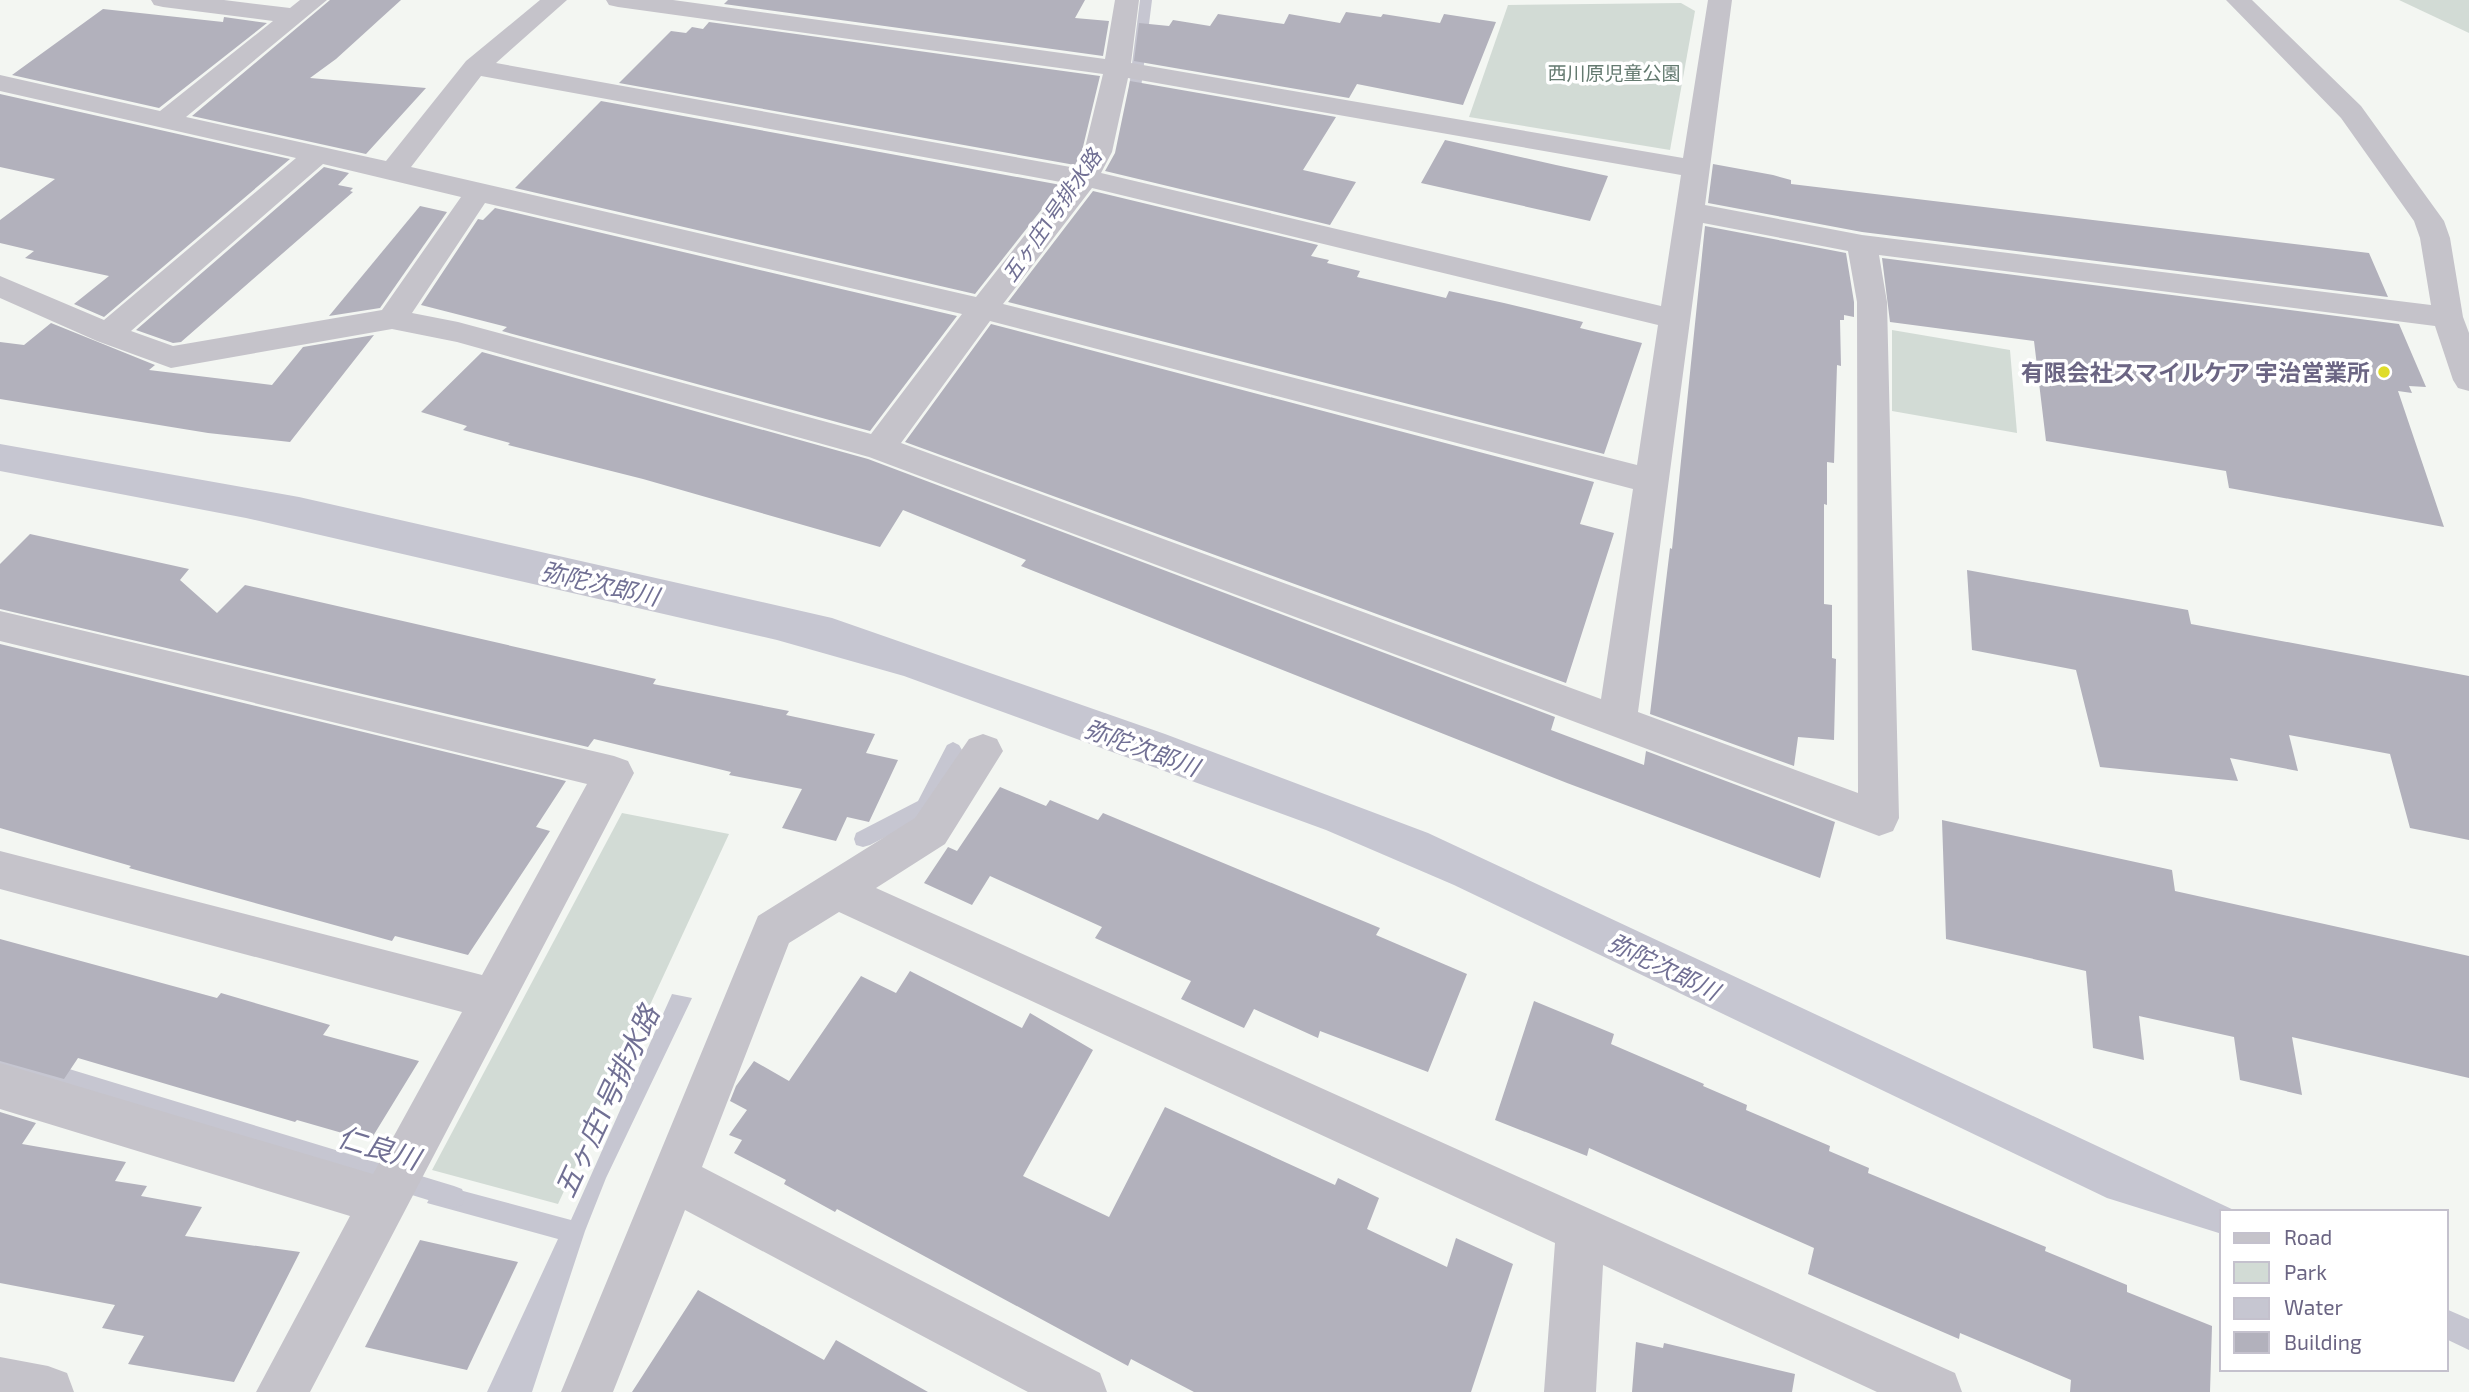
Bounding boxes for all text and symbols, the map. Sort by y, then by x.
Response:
park label: 西川原児童公園 [1547,61,1681,84]
water label: 五ヶ庄1号排水路 [996,143,1107,286]
place label: 有限会社スマイルケア 宇治営業所 [2021,358,2370,386]
marker: 有限会社スマイルケア 宇治営業所 [2376,364,2392,380]
water label: 弥陀次郎川 [538,555,665,611]
water label: 弥陀次郎川 [1081,713,1206,782]
water label: 弥陀次郎川 [1604,927,1727,1007]
water label: 五ヶ庄1号排水路 [547,998,666,1202]
water label: 仁良川 [334,1118,427,1176]
legend [2220,1210,2448,1371]
text: Road [2284,1224,2332,1249]
text: Park [2284,1259,2327,1284]
text: Water [2284,1294,2343,1319]
text: Building [2284,1329,2362,1354]

